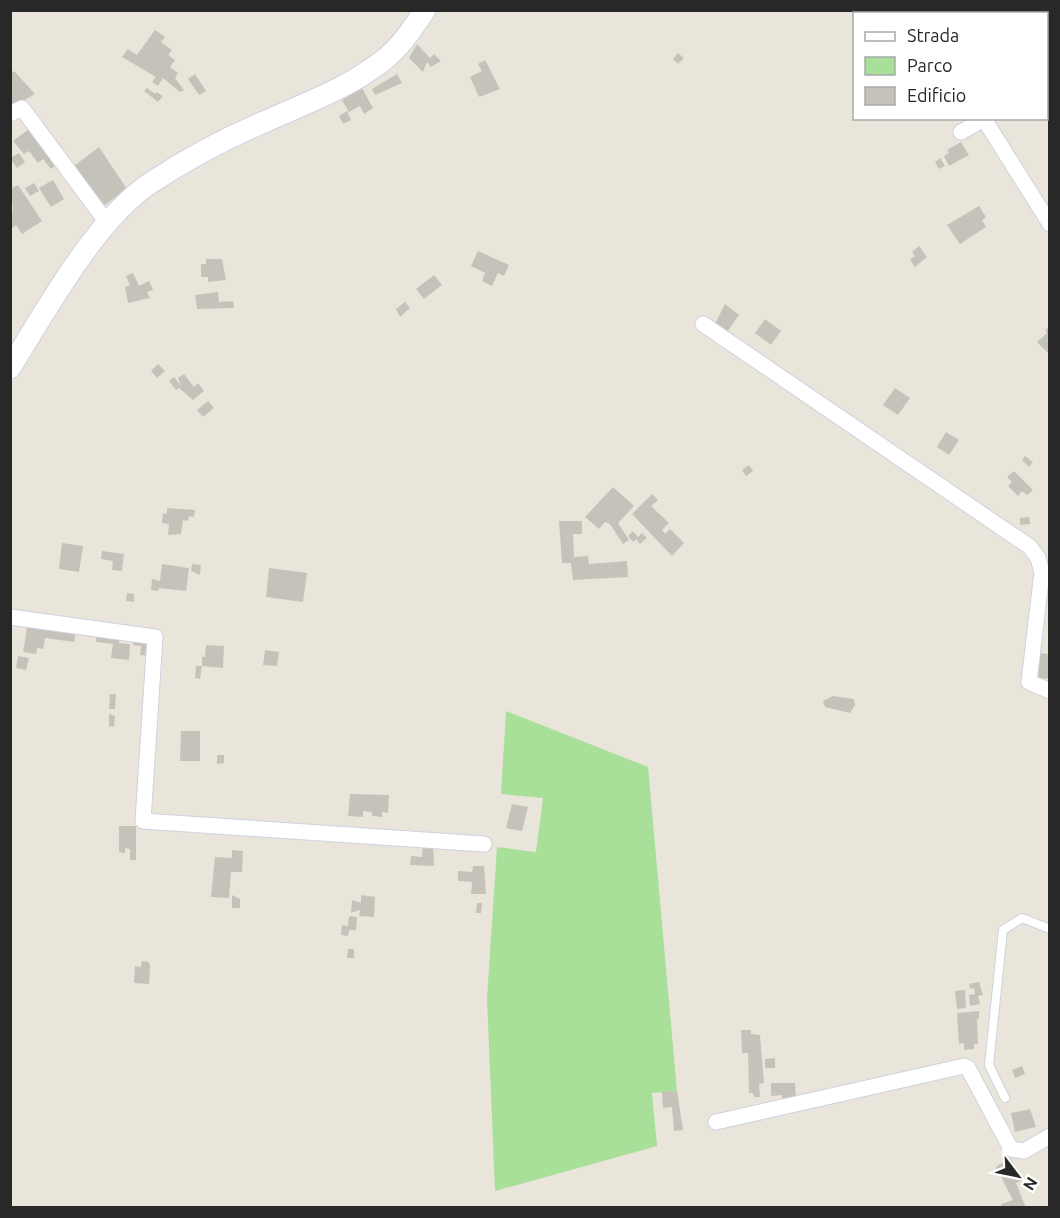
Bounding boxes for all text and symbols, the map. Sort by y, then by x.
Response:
legend [853,12,1048,120]
text: Strada [907,25,959,45]
text: Parco [907,55,953,75]
text: Edificio [907,85,966,105]
north arrow [988,1146,1048,1206]
text: N [1020,1174,1042,1194]

